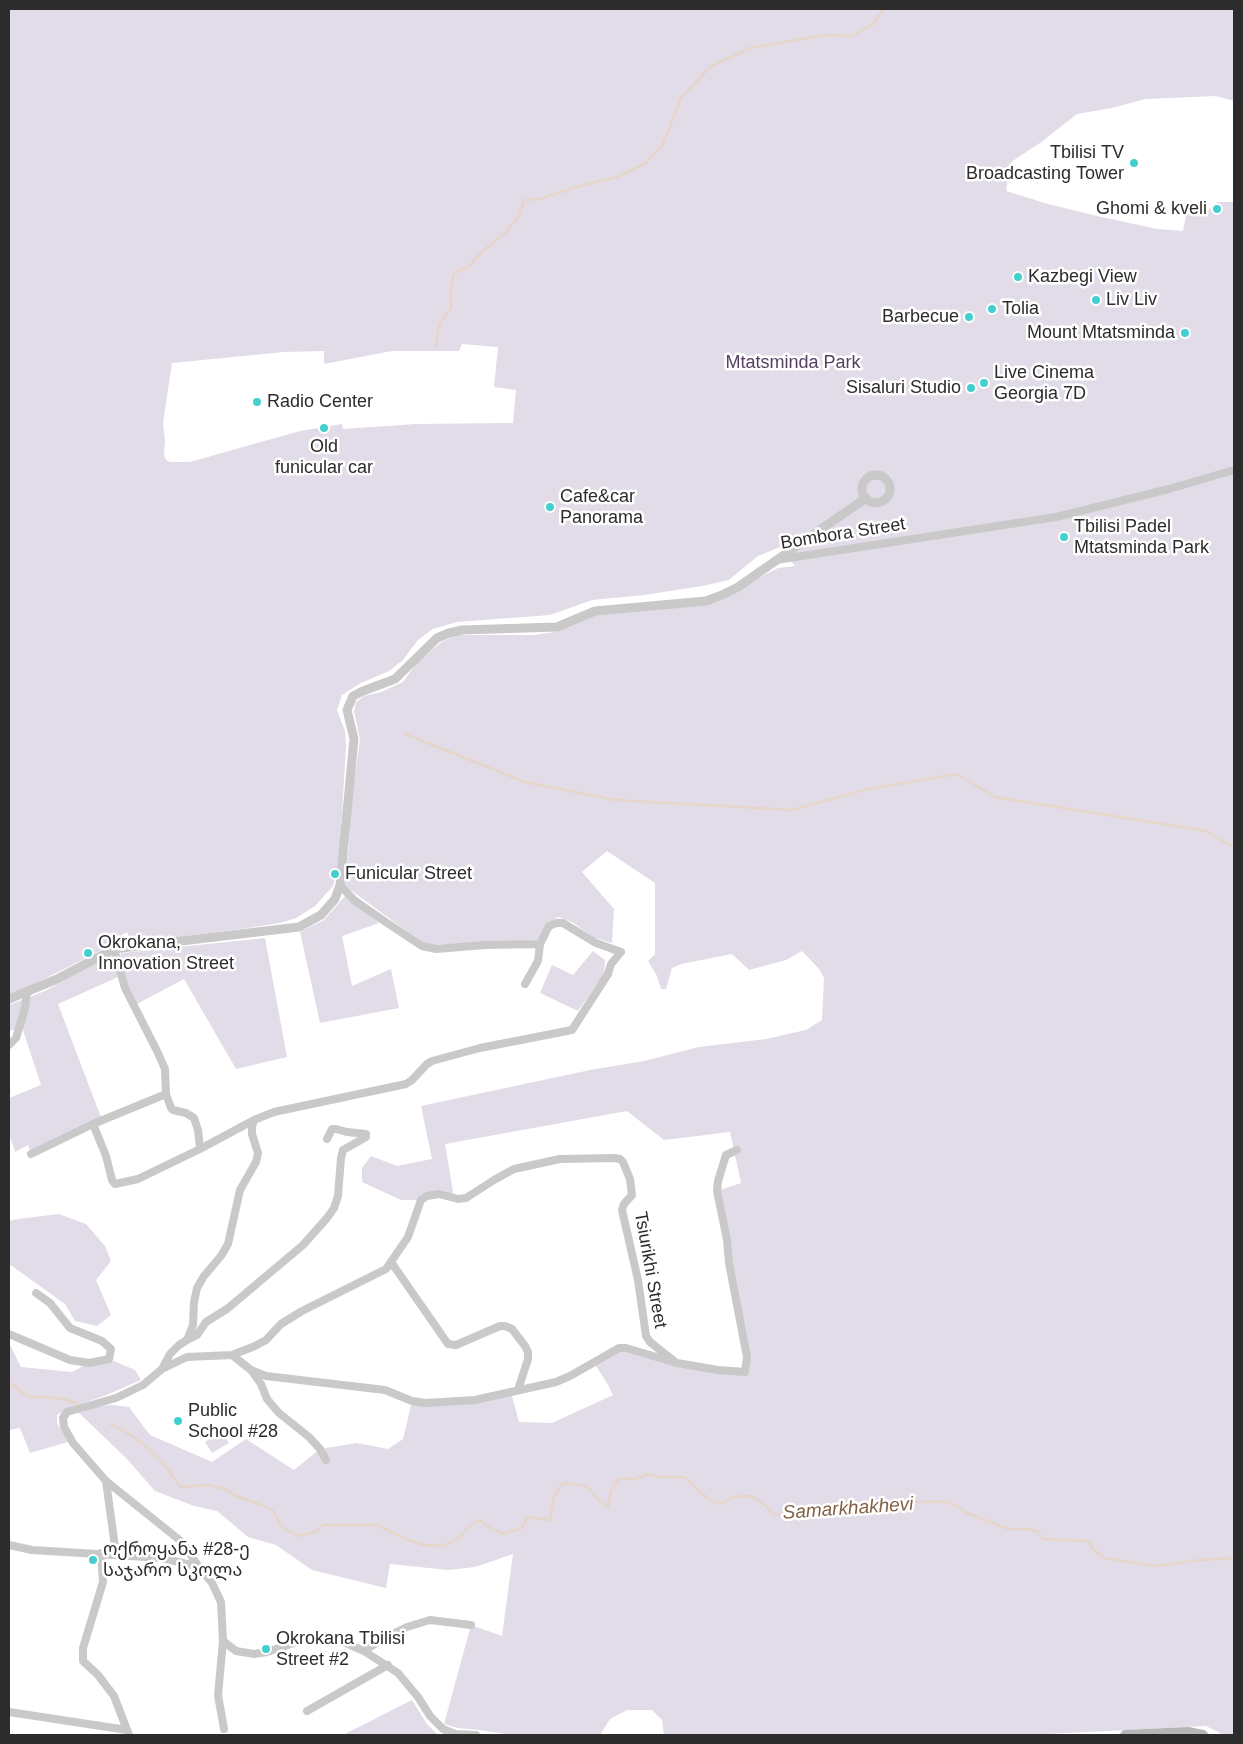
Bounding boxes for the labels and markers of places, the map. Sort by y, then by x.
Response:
place label: Tbilisi TV Broadcasting Tower [966,142,1124,184]
marker: Tbilisi TV Broadcasting Tower [1128,157,1140,169]
place label: Ghomi & kveli [1096,198,1207,220]
marker: Ghomi & kveli [1211,203,1223,215]
place label: Kazbegi View [1028,266,1137,288]
marker: Kazbegi View [1012,271,1024,283]
place label: Liv Liv [1106,289,1157,311]
marker: Liv Liv [1090,294,1102,306]
place label: Tolia [1002,298,1039,320]
marker: Tolia [986,303,998,315]
place label: Barbecue [882,306,959,328]
marker: Barbecue [963,311,975,323]
place label: Mount Mtatsminda [1027,322,1175,344]
marker: Mount Mtatsminda [1179,327,1191,339]
place label: Live Cinema Georgia 7D [994,362,1094,404]
place label: Sisaluri Studio [846,377,961,399]
marker: Live Cinema Georgia 7D [978,377,990,389]
marker: Sisaluri Studio [965,382,977,394]
place label: Radio Center [267,391,373,413]
marker: Radio Center [251,396,263,408]
marker: Old funicular car [318,422,330,434]
place label: Old funicular car [275,436,373,478]
place label: Cafe&car Panorama [560,486,643,528]
marker: Cafe&car Panorama [544,501,556,513]
place label: Tbilisi Padel Mtatsminda Park [1074,516,1209,558]
marker: Tbilisi Padel Mtatsminda Park [1058,531,1070,543]
place label: Funicular Street [345,863,472,885]
marker: Funicular Street [329,868,341,880]
place label: Okrokana, Innovation Street [98,932,234,974]
marker: Okrokana, Innovation Street [82,947,94,959]
place label: Public School #28 [188,1400,278,1442]
marker: Public School #28 [172,1415,184,1427]
place label: ოქროყანა #28-ე საჯარო სკოლა [103,1539,250,1582]
marker: ოქროყანა #28-ე საჯარო სკოლა [87,1554,99,1566]
place label: Okrokana Tbilisi Street #2 [276,1628,405,1670]
marker: Okrokana Tbilisi Street #2 [260,1643,272,1655]

